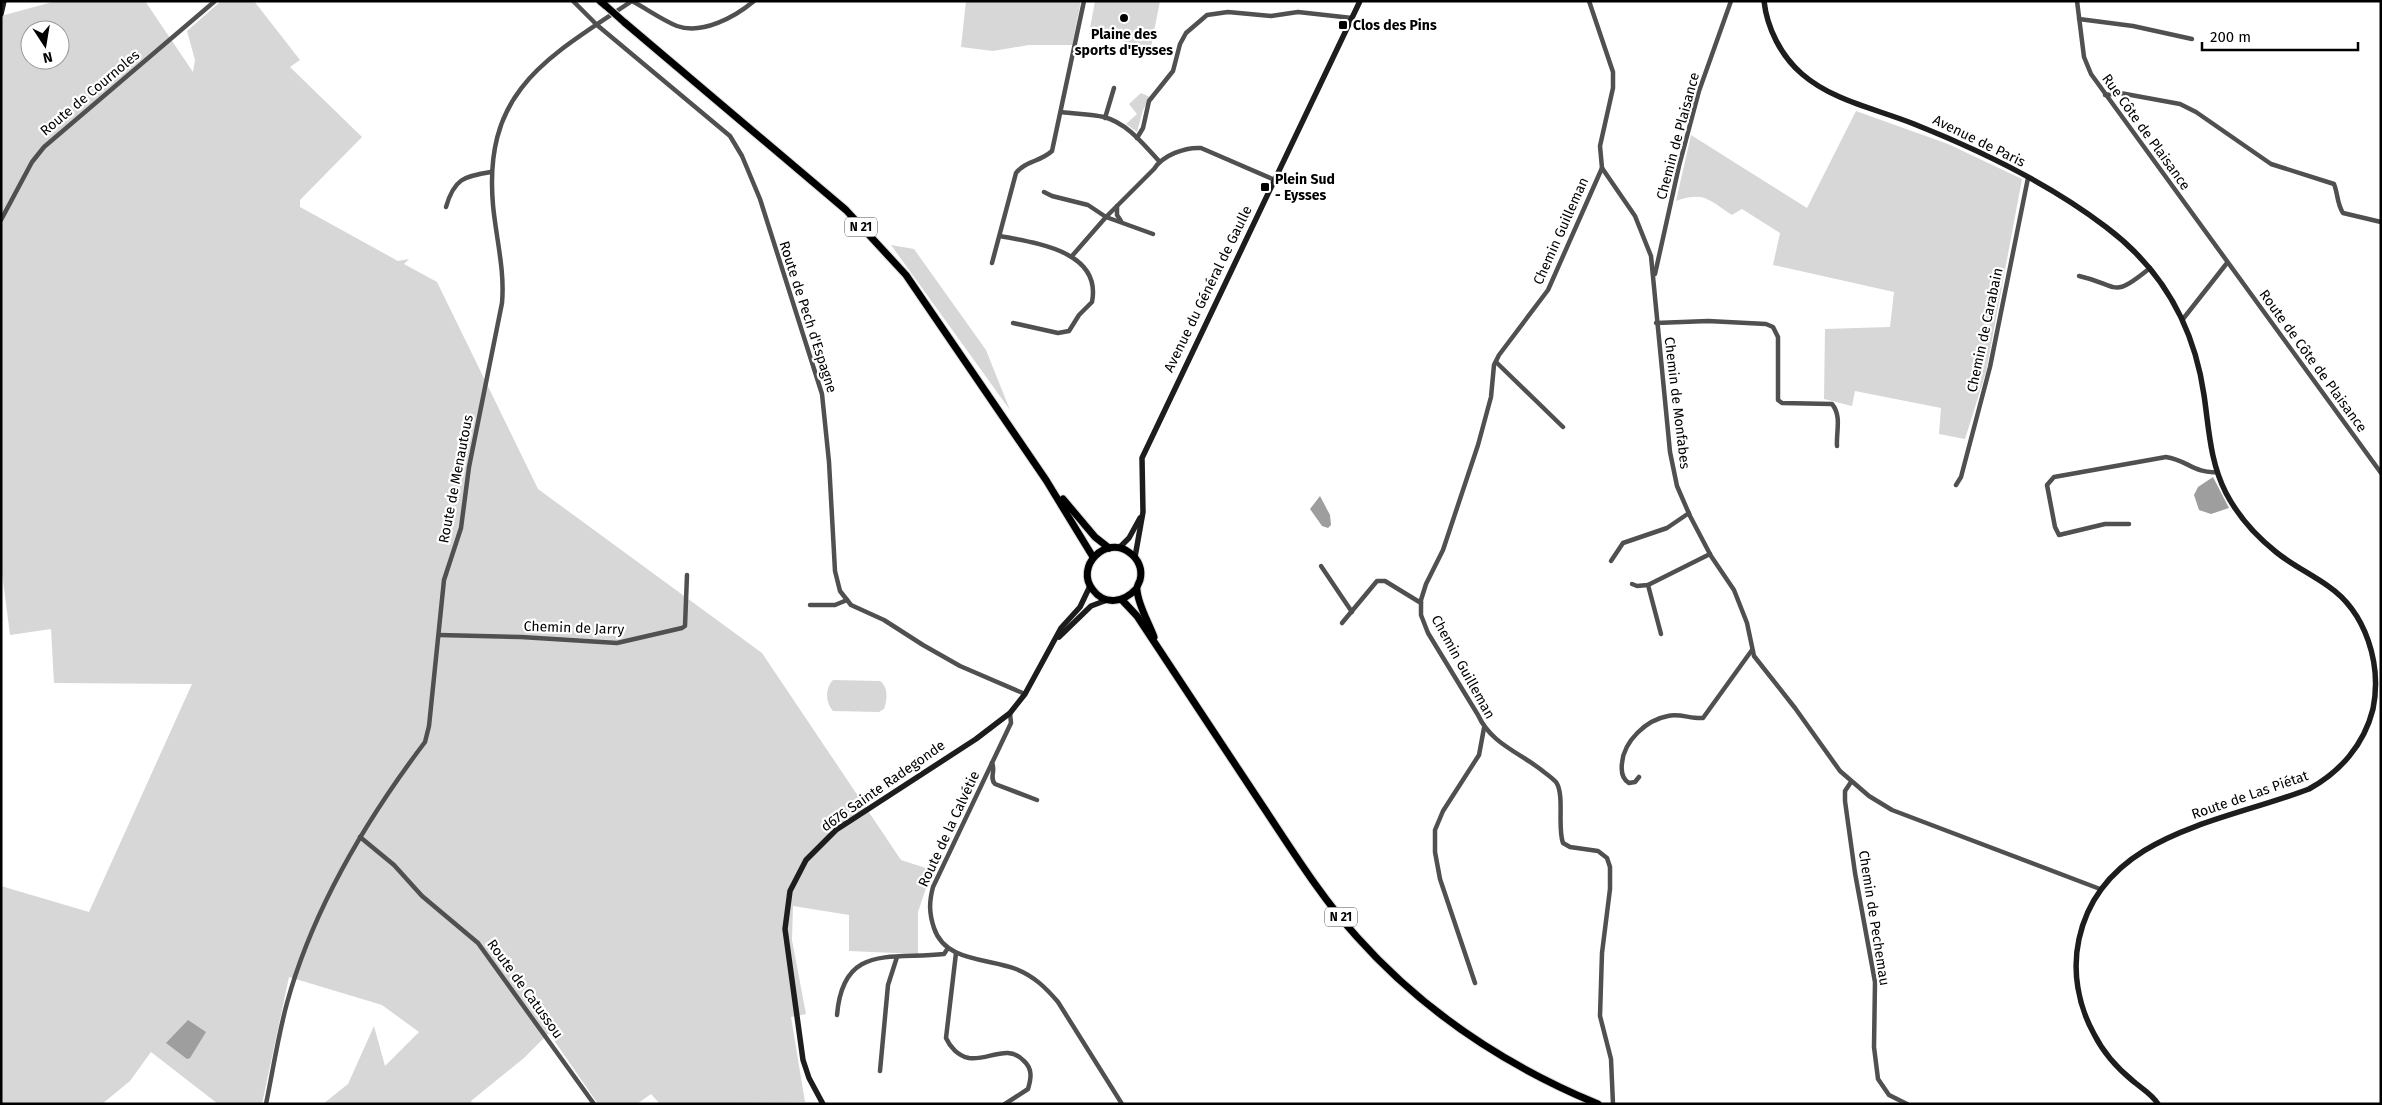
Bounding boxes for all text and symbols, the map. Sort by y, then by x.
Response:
marker: Plaine des sports d'Eysses [1118,12,1130,24]
place label: Clos des Pins [1353,17,1437,34]
marker: Clos des Pins [1337,19,1349,31]
north arrow [20,20,70,70]
scale bar [2202,20,2358,52]
place label: Plaine des sports d'Eysses [1075,26,1173,59]
text: 200 m [2210,28,2251,46]
street label: Route de Cournoles [37,46,143,139]
text: N [41,48,54,67]
street label: Chemin de Plaisance [1653,71,1703,201]
street label: Rue Côte de Plaisance [2098,71,2194,193]
street label: Avenue de Paris [1930,111,2028,171]
place label: Plein Sud - Eysses [1275,171,1335,204]
street label: Chemin Guilleman [1530,175,1592,287]
marker: Plein Sud - Eysses [1259,181,1271,193]
street label: Avenue du Général de Gaulle [1160,203,1256,375]
road number: N 21 [845,218,877,236]
street label: Route de Pech d'Espagne [775,239,841,395]
street label: Chemin de Carabain [1963,266,2007,394]
street label: Route de Côte de Plaisance [2256,286,2370,436]
street label: Chemin de Monfabes [1660,336,1694,470]
street label: Route de Menautous [435,413,477,545]
street label: Chemin Guilleman [1427,612,1499,722]
street label: Chemin de Jarry [523,618,625,638]
street label: d676 Sainte Radegonde [818,737,948,835]
street label: Route de Las Piétat [2189,767,2312,823]
street label: Route de la Calvétie [915,768,983,890]
street label: Chemin de Pechemau [1855,849,1893,987]
road number: N 21 [1325,908,1357,926]
street label: Route de Catussou [483,936,567,1042]

